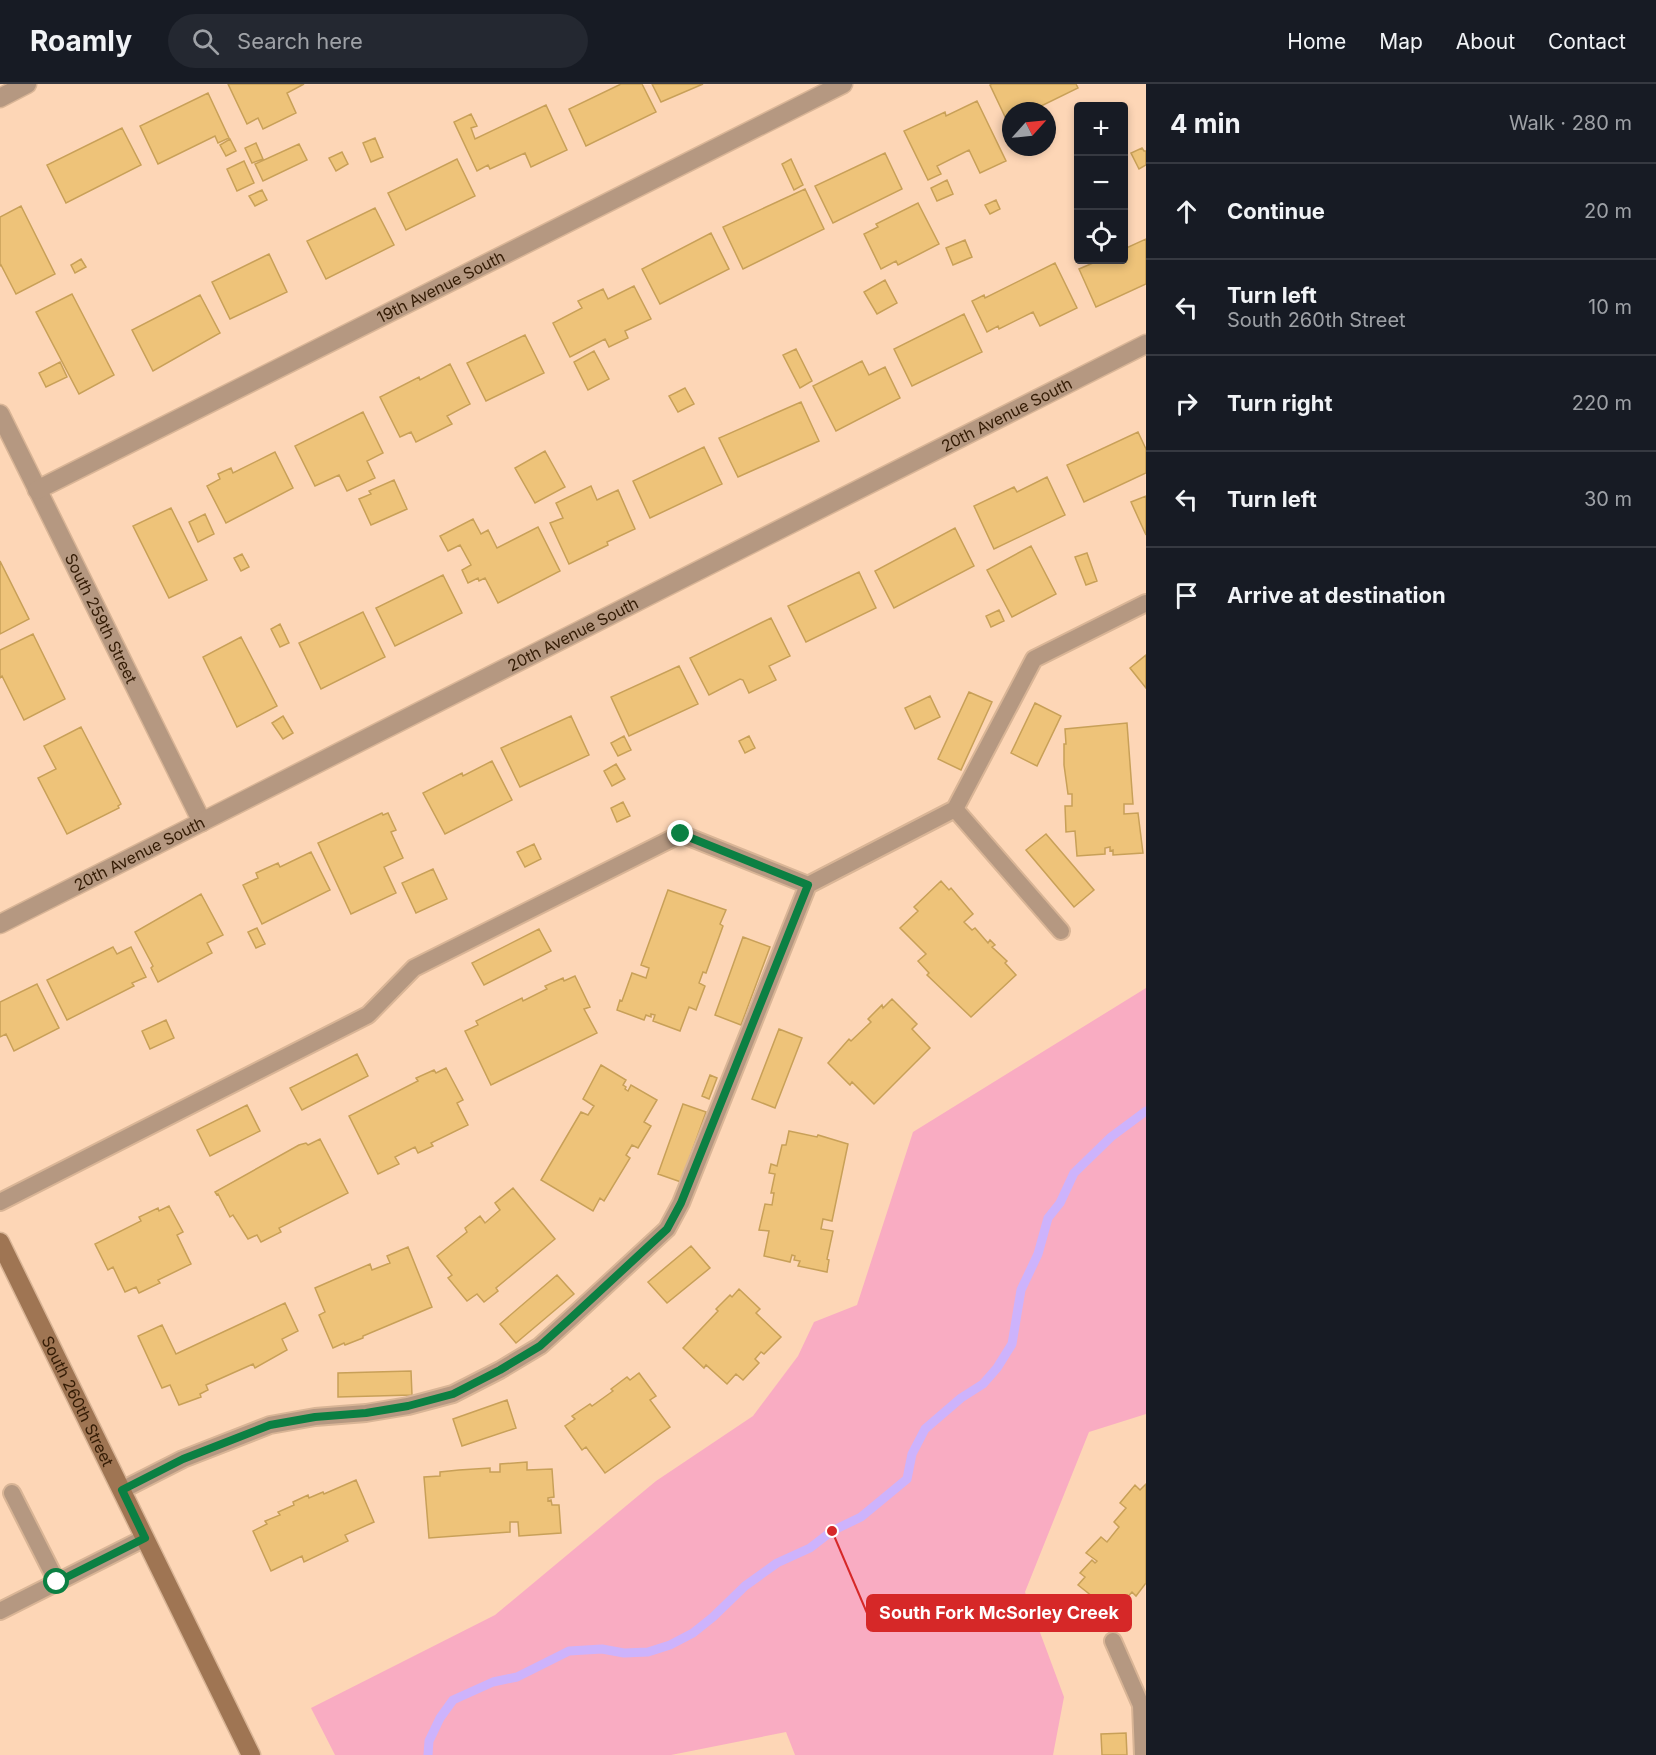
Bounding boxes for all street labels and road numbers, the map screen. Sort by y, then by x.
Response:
street label: 19th Avenue South [373,246,508,327]
street label: 20th Avenue South [938,373,1075,456]
street label: South 259th Street [61,550,142,687]
street label: 20th Avenue South [504,593,642,676]
street label: 20th Avenue South [70,812,208,895]
street label: South 260th Street [37,1332,118,1470]

